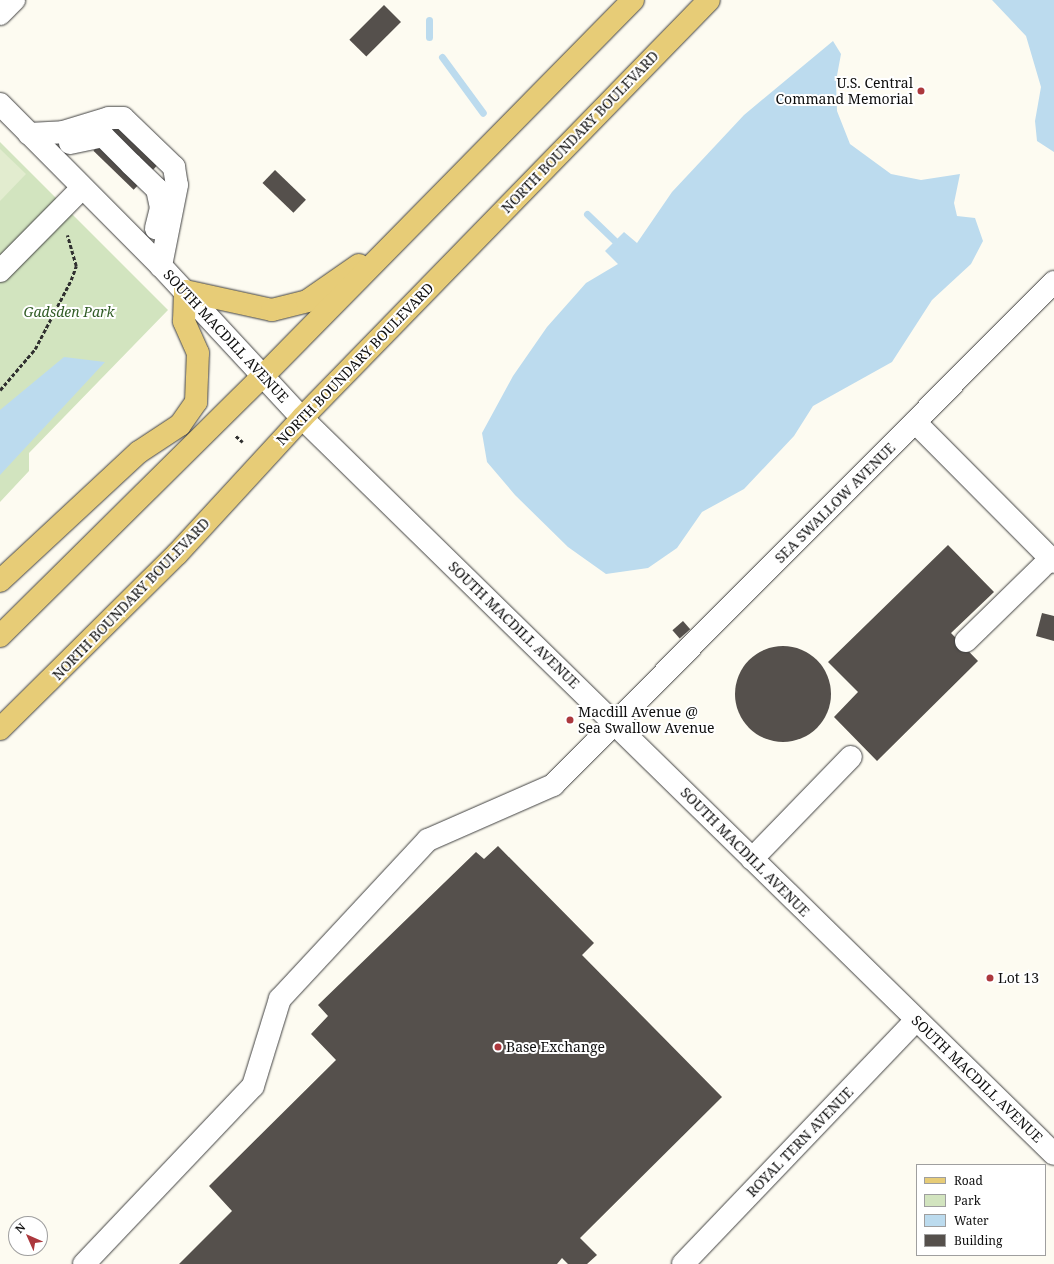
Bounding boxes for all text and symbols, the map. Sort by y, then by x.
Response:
street label: NORTH BOUNDARY BOULEVARD [498,47,662,217]
place label: U.S. Central Command Memorial [775,75,913,108]
marker: U.S. Central Command Memorial [916,86,926,96]
street label: SOUTH MACDILL AVENUE [160,266,292,406]
street label: NORTH BOUNDARY BOULEVARD [273,279,437,449]
park label: Gadsden Park [23,304,115,320]
street label: SEA SWALLOW AVENUE [771,439,899,567]
street label: NORTH BOUNDARY BOULEVARD [49,514,213,684]
street label: SOUTH MACDILL AVENUE [445,558,583,692]
place label: Macdill Avenue @ Sea Swallow Avenue [578,704,715,736]
marker: Macdill Avenue @ Sea Swallow Avenue [565,715,575,725]
street label: SOUTH MACDILL AVENUE [677,784,813,920]
place label: Lot 13 [998,970,1039,986]
marker: Lot 13 [985,973,995,983]
street label: SOUTH MACDILL AVENUE [908,1012,1046,1146]
place label: Base Exchange [506,1039,605,1055]
marker: Base Exchange [493,1042,503,1052]
street label: ROYAL TERN AVENUE [743,1084,857,1200]
legend [916,1164,1046,1256]
text: Road [954,1172,983,1189]
text: Park [954,1192,981,1209]
text: Water [954,1212,989,1229]
north arrow [8,1216,48,1256]
text: N [11,1220,28,1236]
text: Building [954,1232,1002,1249]

